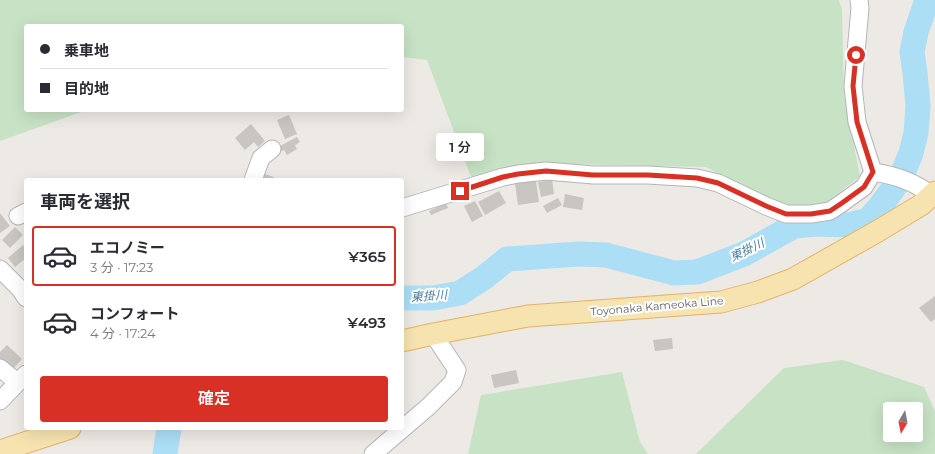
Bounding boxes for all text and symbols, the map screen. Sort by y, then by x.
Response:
text: 乗車地 [64,41,109,60]
route start [847,46,865,64]
text: 目的地 [64,79,109,98]
callout: 1 分 [436,133,484,161]
text: 1 分 [449,139,471,155]
route end [451,182,469,200]
text: 車両を選択 [40,191,130,213]
water label: 東掛川 [727,234,768,264]
icon: car [42,238,78,274]
text: エコノミー [90,238,165,257]
text: ¥365 [348,247,386,266]
text: 3 分 · 17:23 [90,259,153,275]
water label: 東掛川 [410,287,449,304]
street label: Toyonaka Kameoka Line [590,293,725,319]
icon: car [42,304,78,340]
text: コンフォート [90,304,180,323]
text: ¥493 [347,313,386,332]
text: 4 分 · 17:24 [90,325,156,341]
button: 確定 [40,376,388,422]
north arrow [883,402,923,442]
map controls [883,402,923,442]

